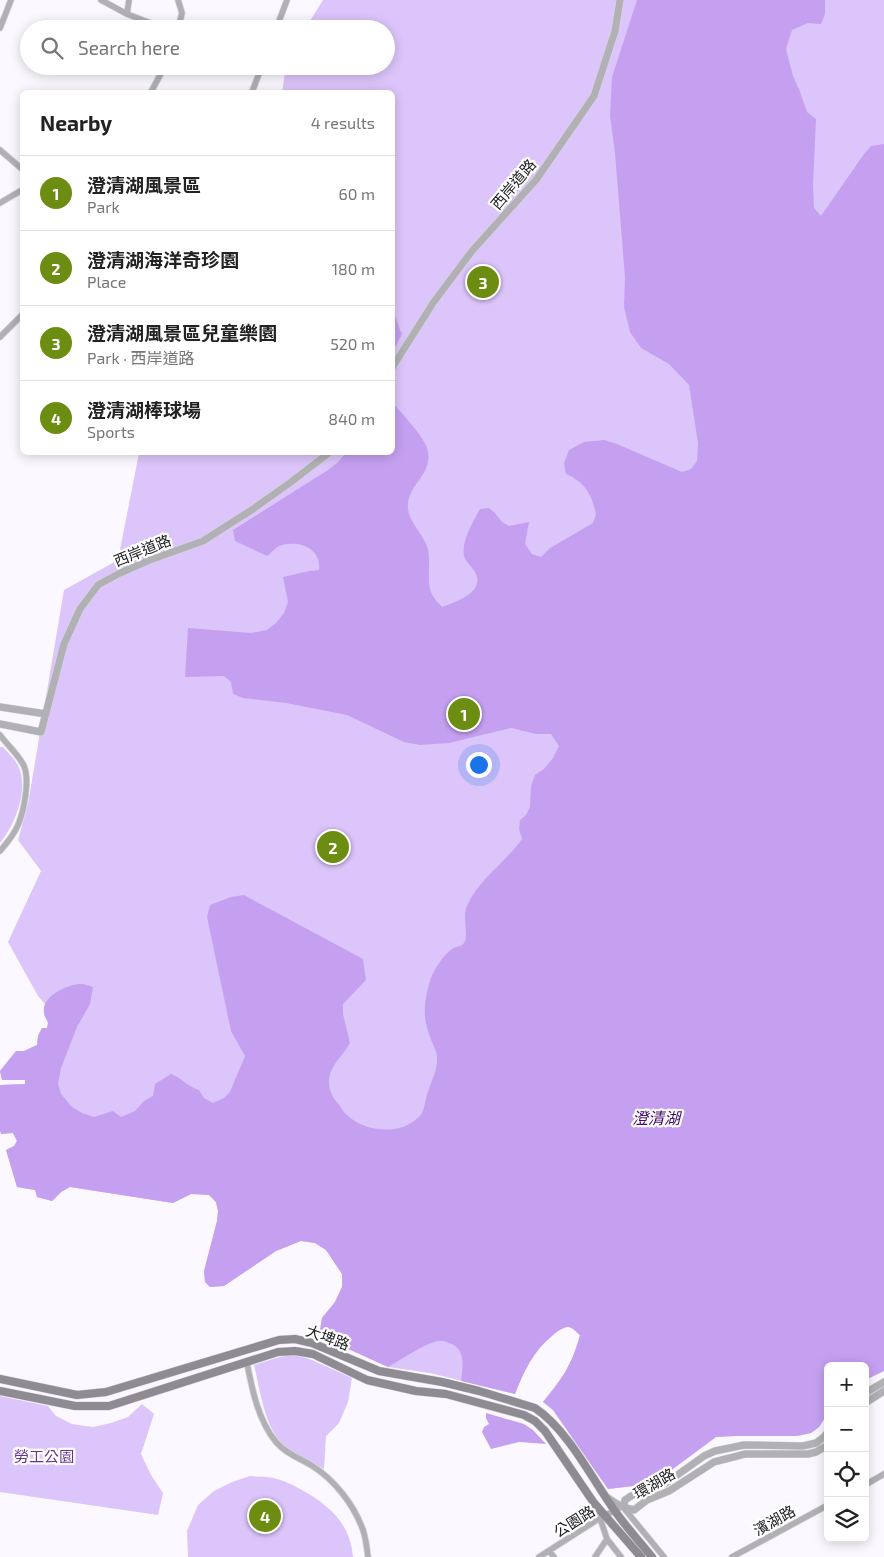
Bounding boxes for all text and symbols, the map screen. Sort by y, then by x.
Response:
search box [20,20,395,75]
icon: search [38,34,66,62]
text: Search here [78,36,180,59]
text: Nearby [40,110,112,135]
text: 4 results [311,113,375,132]
street label: 西岸道路 [487,155,539,213]
text: 澄清湖風景區 [87,173,201,196]
text: 1 [53,184,59,203]
text: 60 m [339,184,375,203]
text: Park [87,197,120,216]
text: 澄清湖海洋奇珍園 [87,248,239,271]
text: 2 [51,259,61,278]
text: 180 m [332,259,375,278]
pin: 3 [467,263,499,301]
text: Place [87,272,126,291]
text: 澄清湖風景區兒童樂園 [87,321,277,344]
text: 3 [51,334,61,353]
text: 520 m [330,334,375,353]
text: Park · 西岸道路 [87,348,194,367]
text: 澄清湖棒球場 [87,398,201,421]
text: 4 [51,409,61,428]
text: 840 m [328,409,375,428]
text: Sports [87,422,135,441]
street label: 西岸道路 [111,530,173,570]
pin: 1 [448,695,480,733]
your location [466,752,492,778]
pin: 2 [317,828,349,866]
water label: 澄清湖 [632,1108,683,1127]
street label: 大埤路 [304,1321,352,1353]
map controls [824,1362,869,1542]
button: + [824,1362,869,1407]
button: − [824,1407,869,1452]
park label: 勞工公園 [14,1447,74,1465]
button: locate [824,1452,869,1497]
street label: 環湖路 [630,1464,678,1502]
pin: 4 [249,1497,281,1535]
button: layers [824,1497,869,1542]
street label: 公園路 [550,1501,598,1541]
street label: 濱湖路 [750,1501,798,1539]

